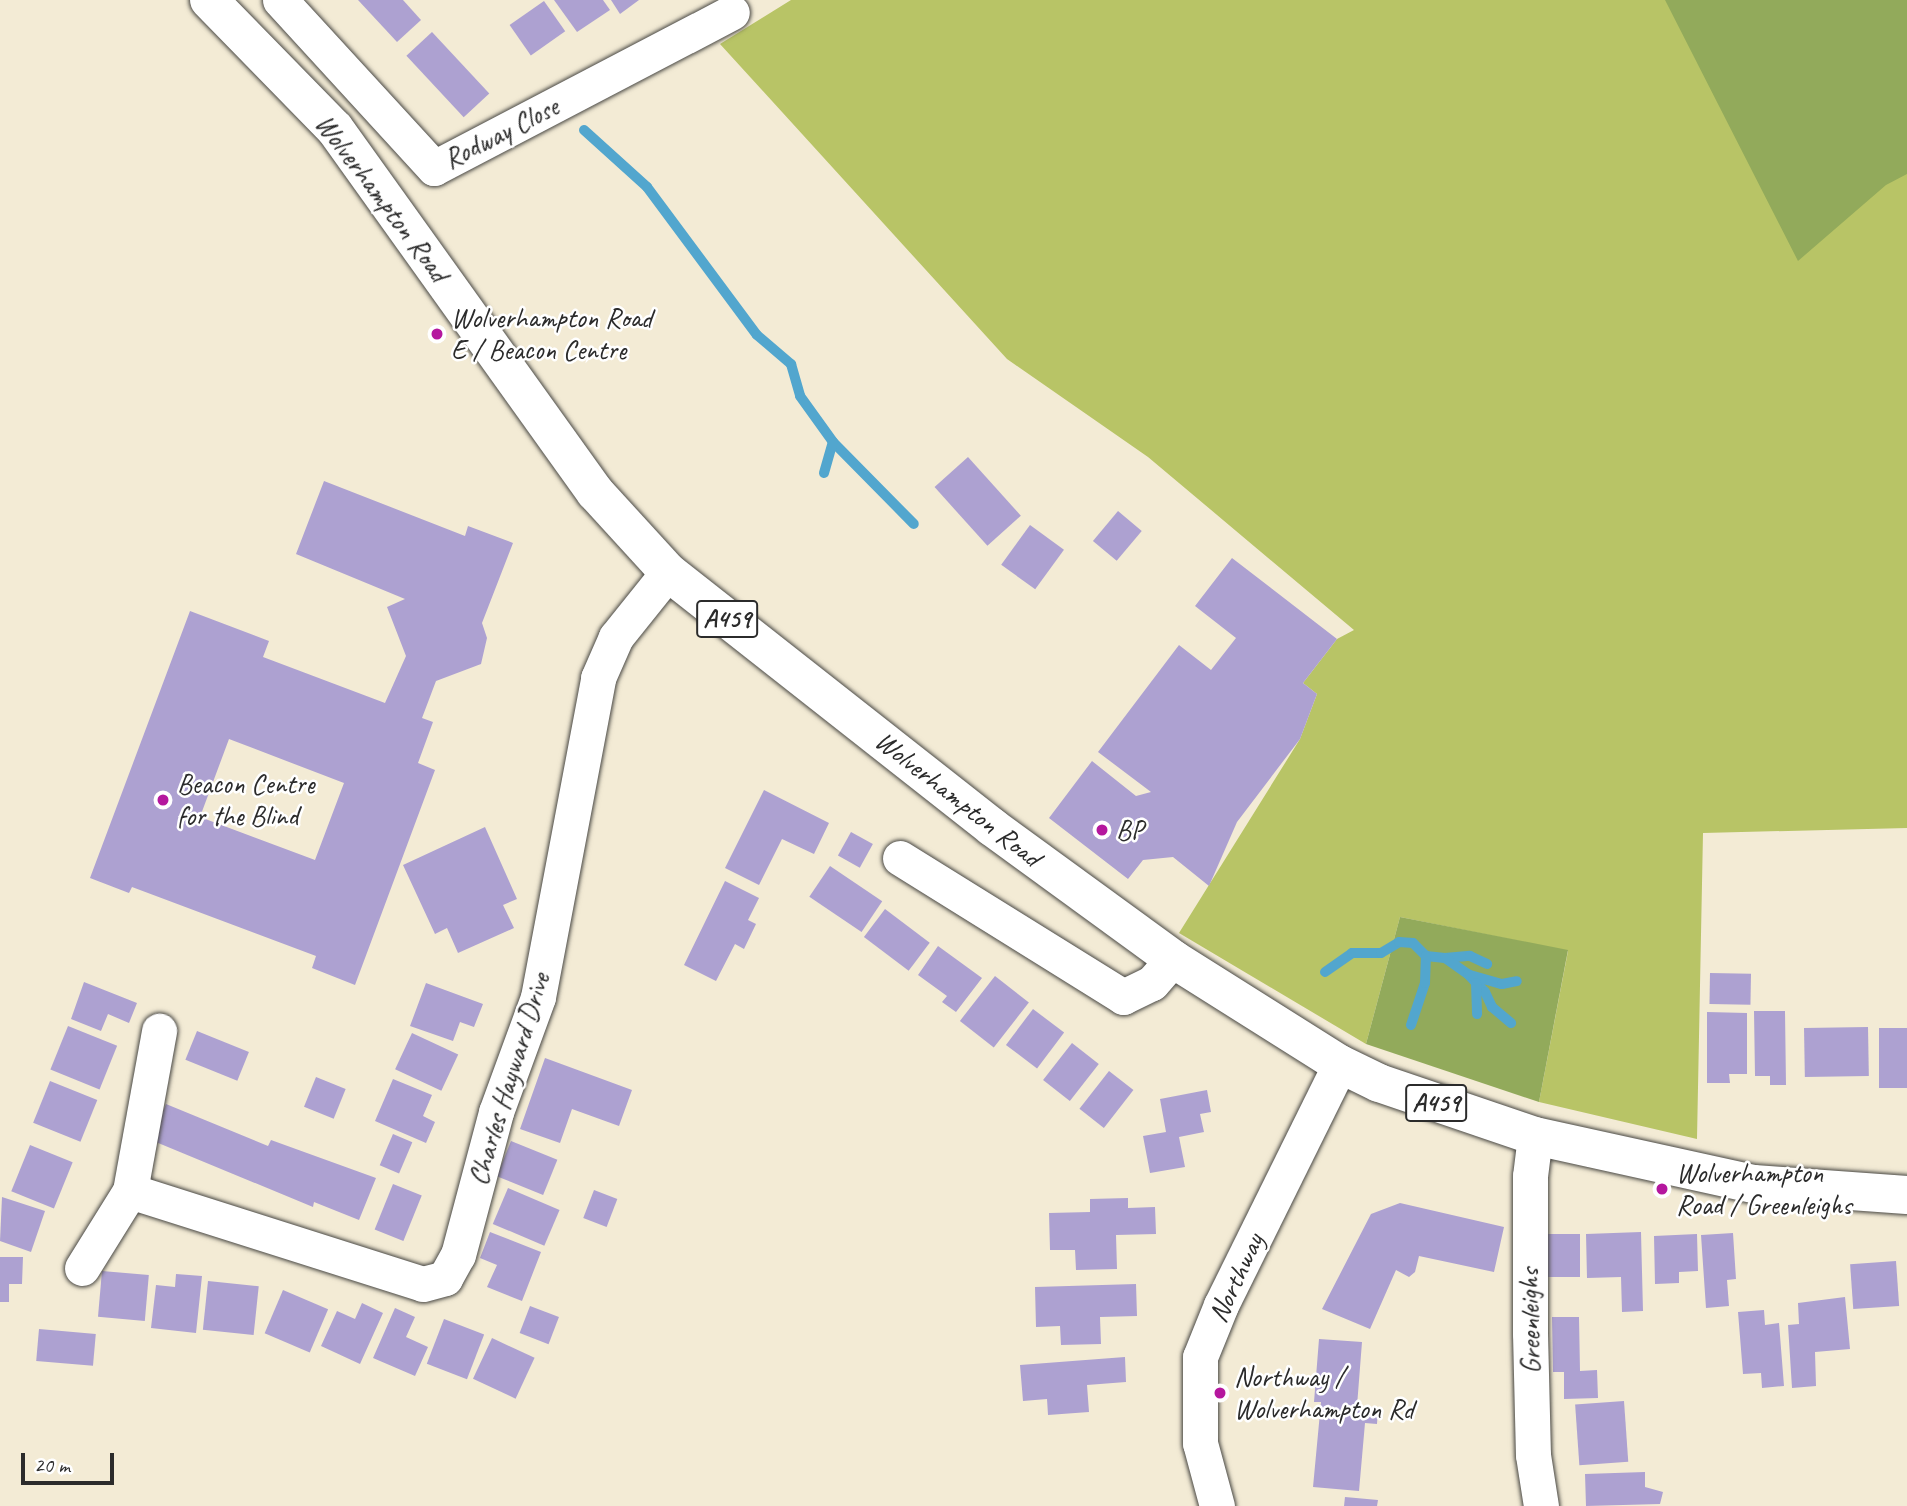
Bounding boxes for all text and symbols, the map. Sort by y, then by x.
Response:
street label: Rodway Close [438,90,564,176]
street label: Wolverhampton Road [308,108,456,288]
place label: Wolverhampton Road E / Beacon Centre [451,301,652,367]
marker: Wolverhampton Road E / Beacon Centre [429,326,445,342]
road number: A459 [696,596,758,642]
street label: Wolverhampton Road [869,724,1047,874]
place label: Beacon Centre for the Blind [177,767,314,833]
marker: Beacon Centre for the Blind [155,792,171,808]
place label: BP [1116,813,1143,847]
marker: BP [1094,822,1110,838]
street label: Charles Hayward Drive [461,969,557,1189]
road number: A459 [1404,1080,1468,1126]
place label: Wolverhampton Road / Greenleighs [1676,1156,1851,1222]
marker: Wolverhampton Road / Greenleighs [1654,1181,1670,1197]
street label: Northway [1201,1228,1271,1328]
street label: Greenleighs [1512,1268,1548,1374]
place label: Northway / Wolverhampton Rd [1234,1360,1414,1426]
marker: Northway / Wolverhampton Rd [1212,1385,1228,1401]
scale bar [24,1440,117,1484]
text: 20 m [34,1452,70,1478]

